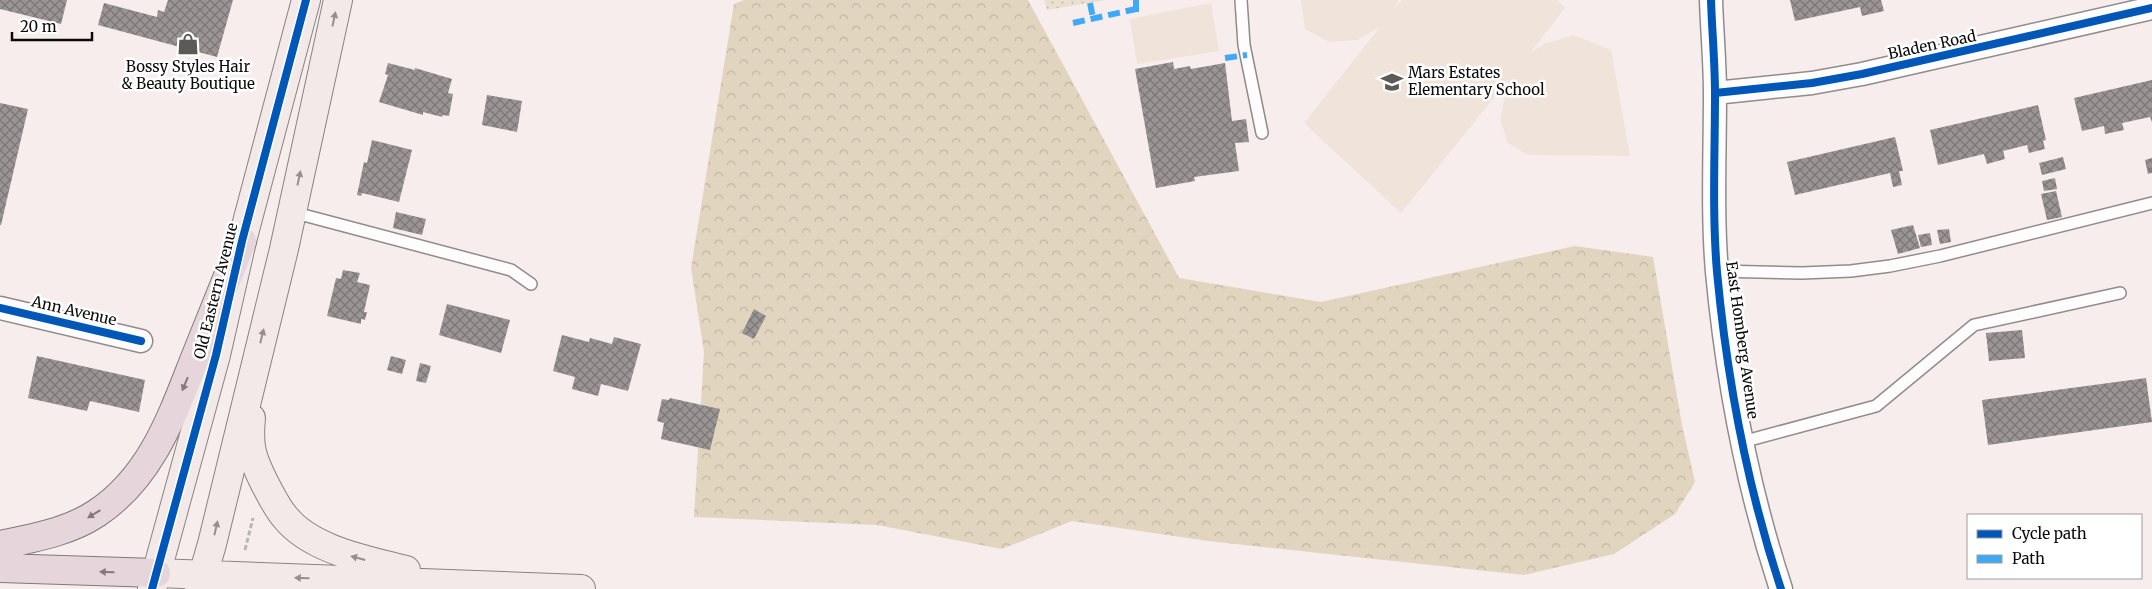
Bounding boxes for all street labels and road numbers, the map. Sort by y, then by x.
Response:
street label: Bladen Road [1886,26,1978,63]
street label: Old Eastern Avenue [189,221,242,361]
street label: East Homberg Avenue [1722,260,1763,420]
street label: Ann Avenue [29,291,119,330]

